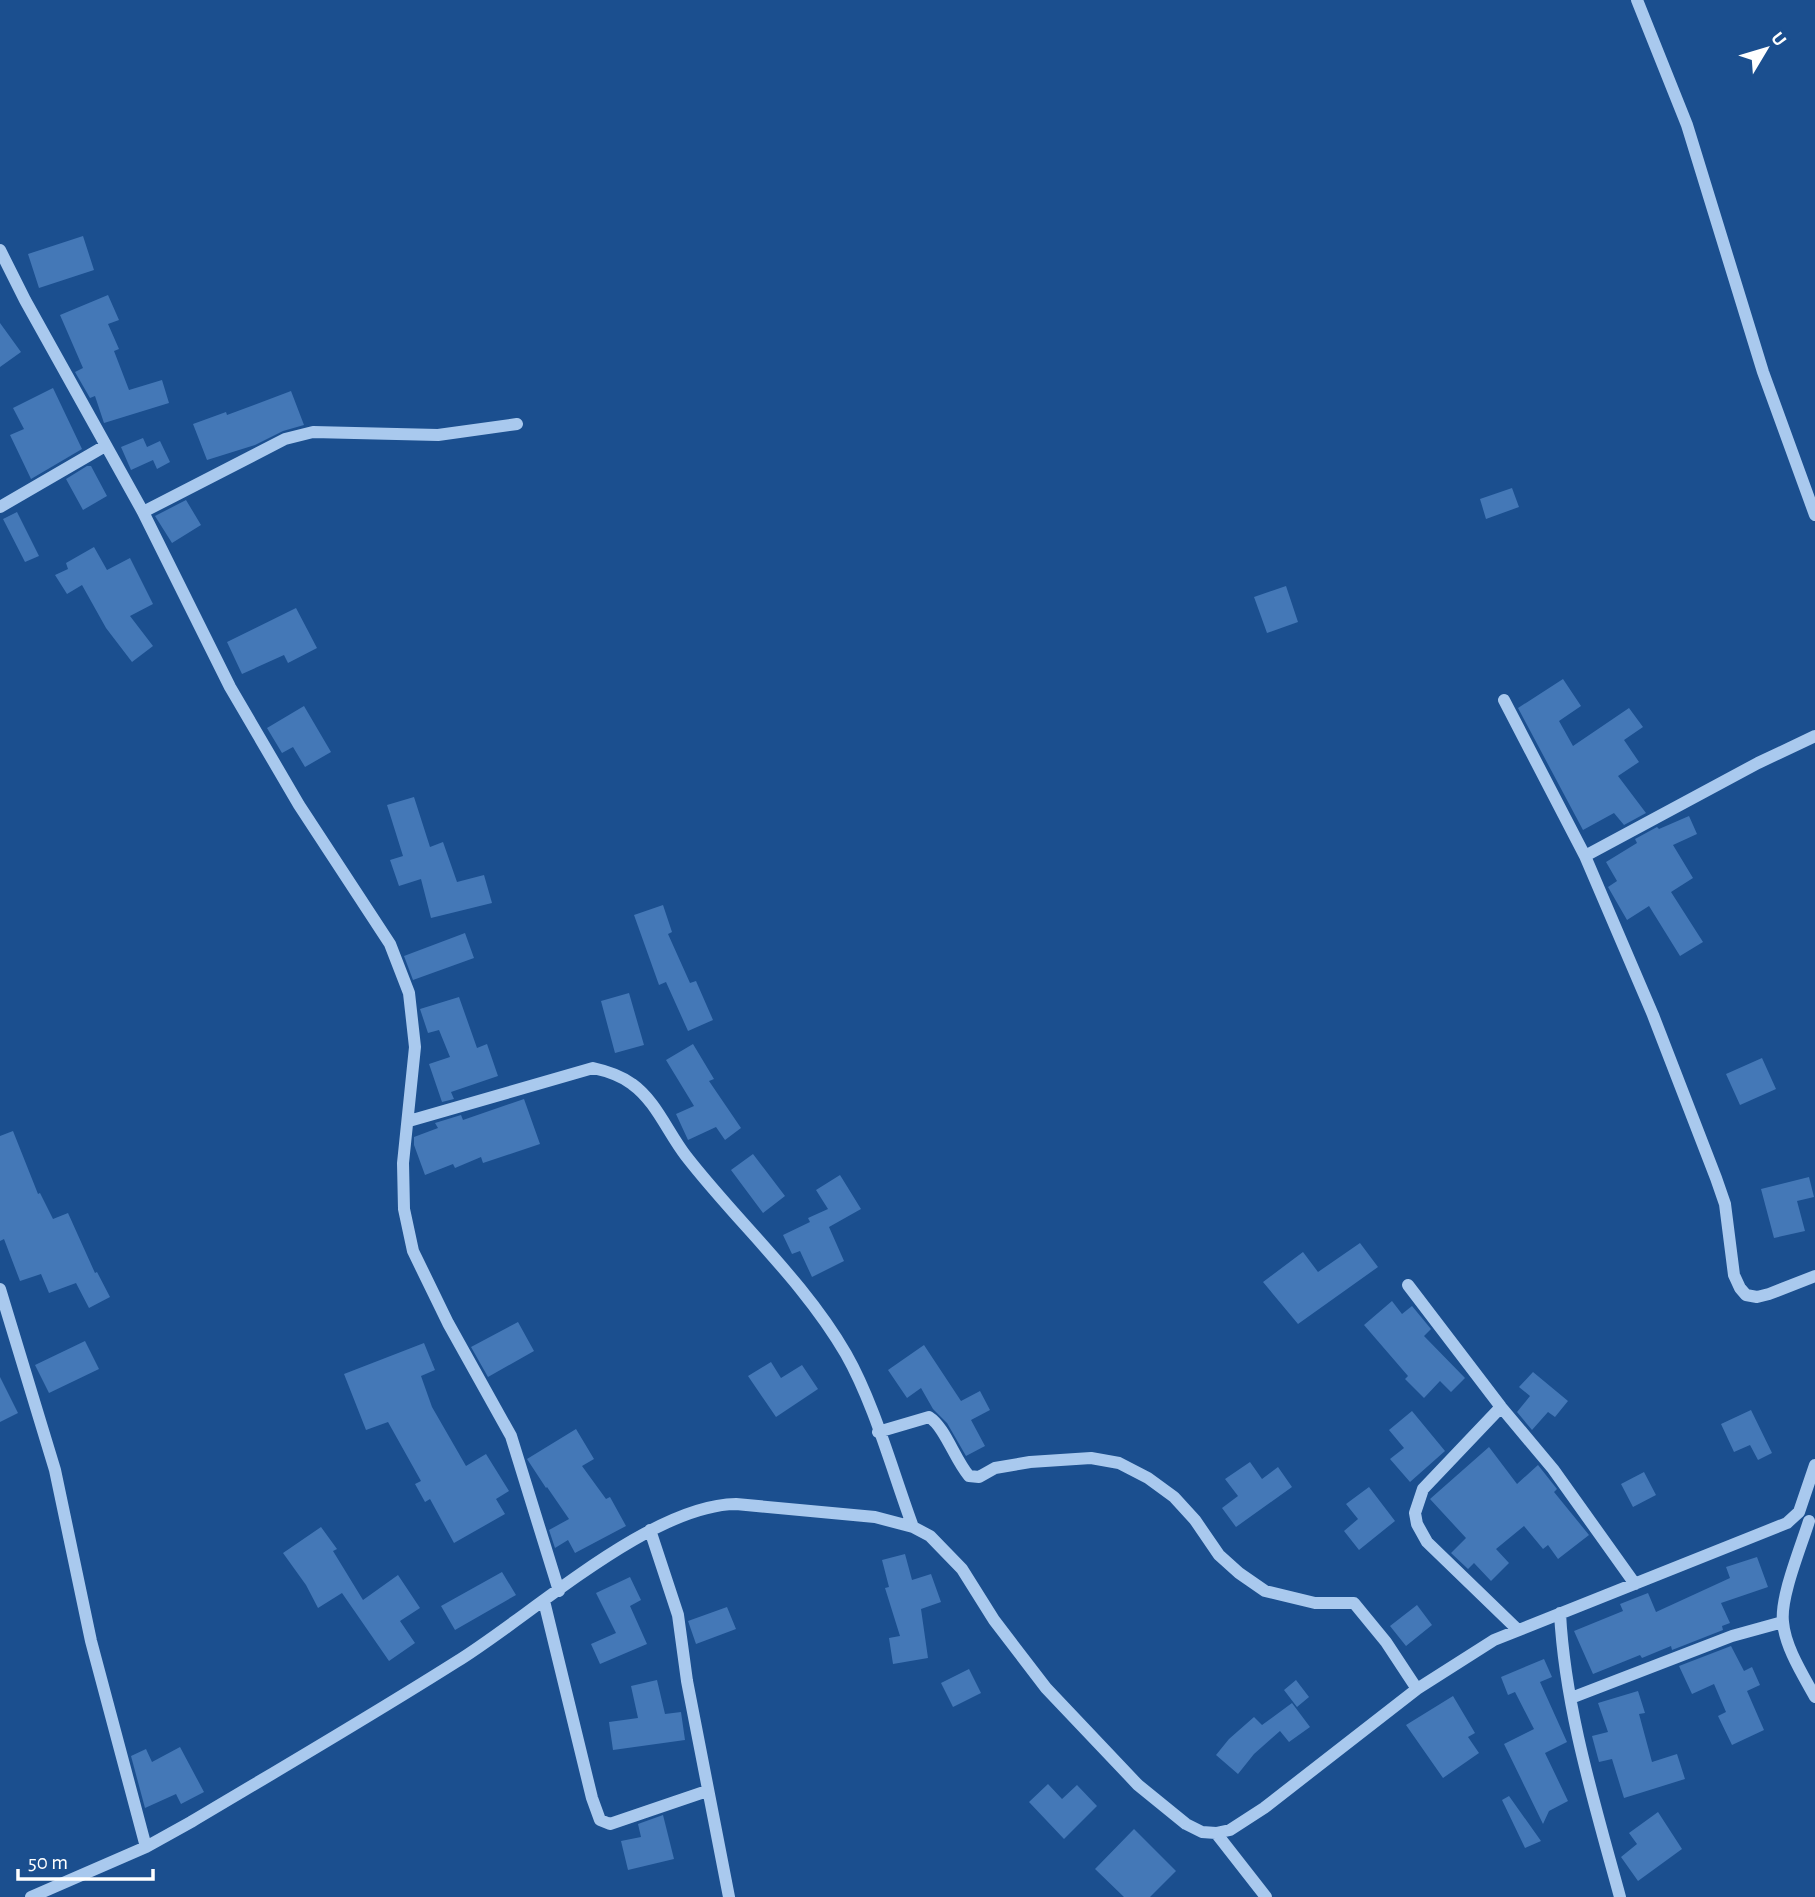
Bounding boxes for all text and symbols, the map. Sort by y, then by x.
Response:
north arrow [1731,14,1801,84]
text: U [1767,29,1789,50]
scale bar [18,1838,152,1882]
text: 50 m [28,1852,68,1873]

